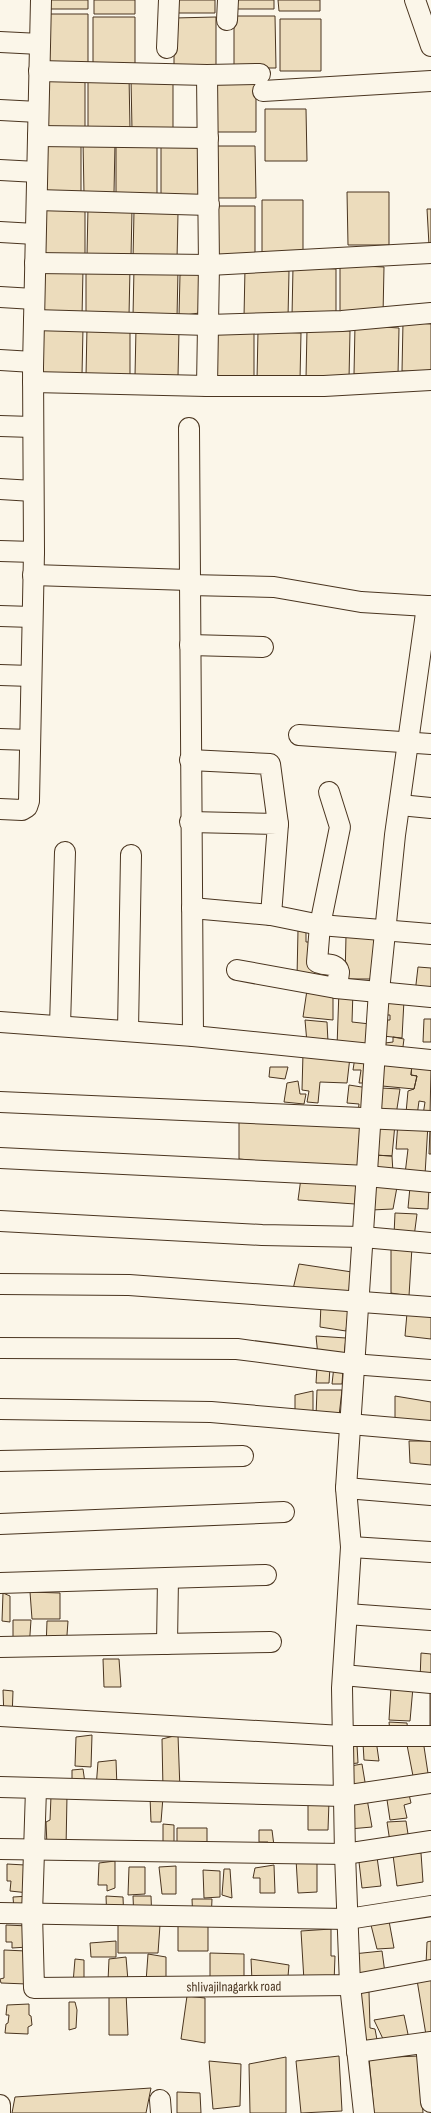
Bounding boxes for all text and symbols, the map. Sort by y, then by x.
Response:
street label: shlivajilnagarkk road [186,1977,282,1995]

